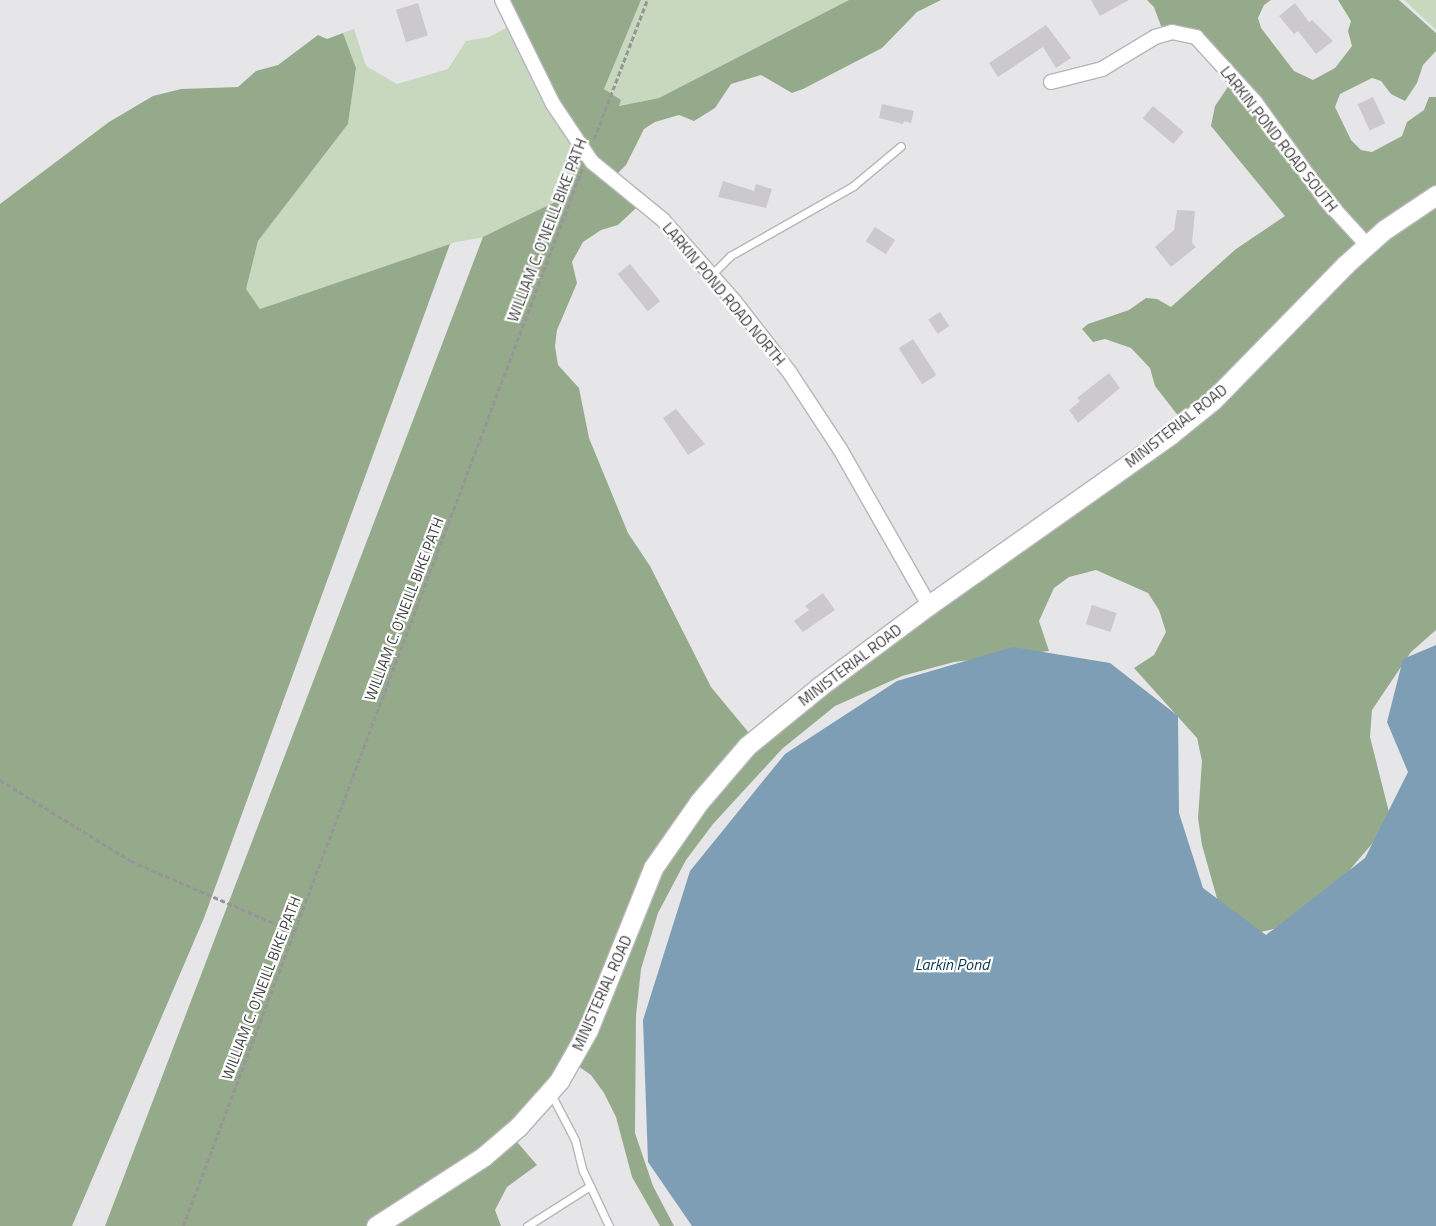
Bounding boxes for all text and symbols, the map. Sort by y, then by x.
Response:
street label: LARKIN POND ROAD SOUTH [1217,63,1341,215]
street label: WILLIAM C. O'NEILL BIKE PATH [504,136,590,324]
street label: LARKIN POND ROAD NORTH [659,219,789,369]
street label: MINISTERIAL ROAD [1121,381,1231,471]
street label: WILLIAM C. O'NEILL BIKE PATH [361,515,447,703]
street label: MINISTERIAL ROAD [795,620,905,710]
street label: WILLIAM C. O'NEILL BIKE PATH [218,894,304,1082]
street label: MINISTERIAL ROAD [568,933,636,1053]
water label: Larkin Pond [915,954,989,974]

